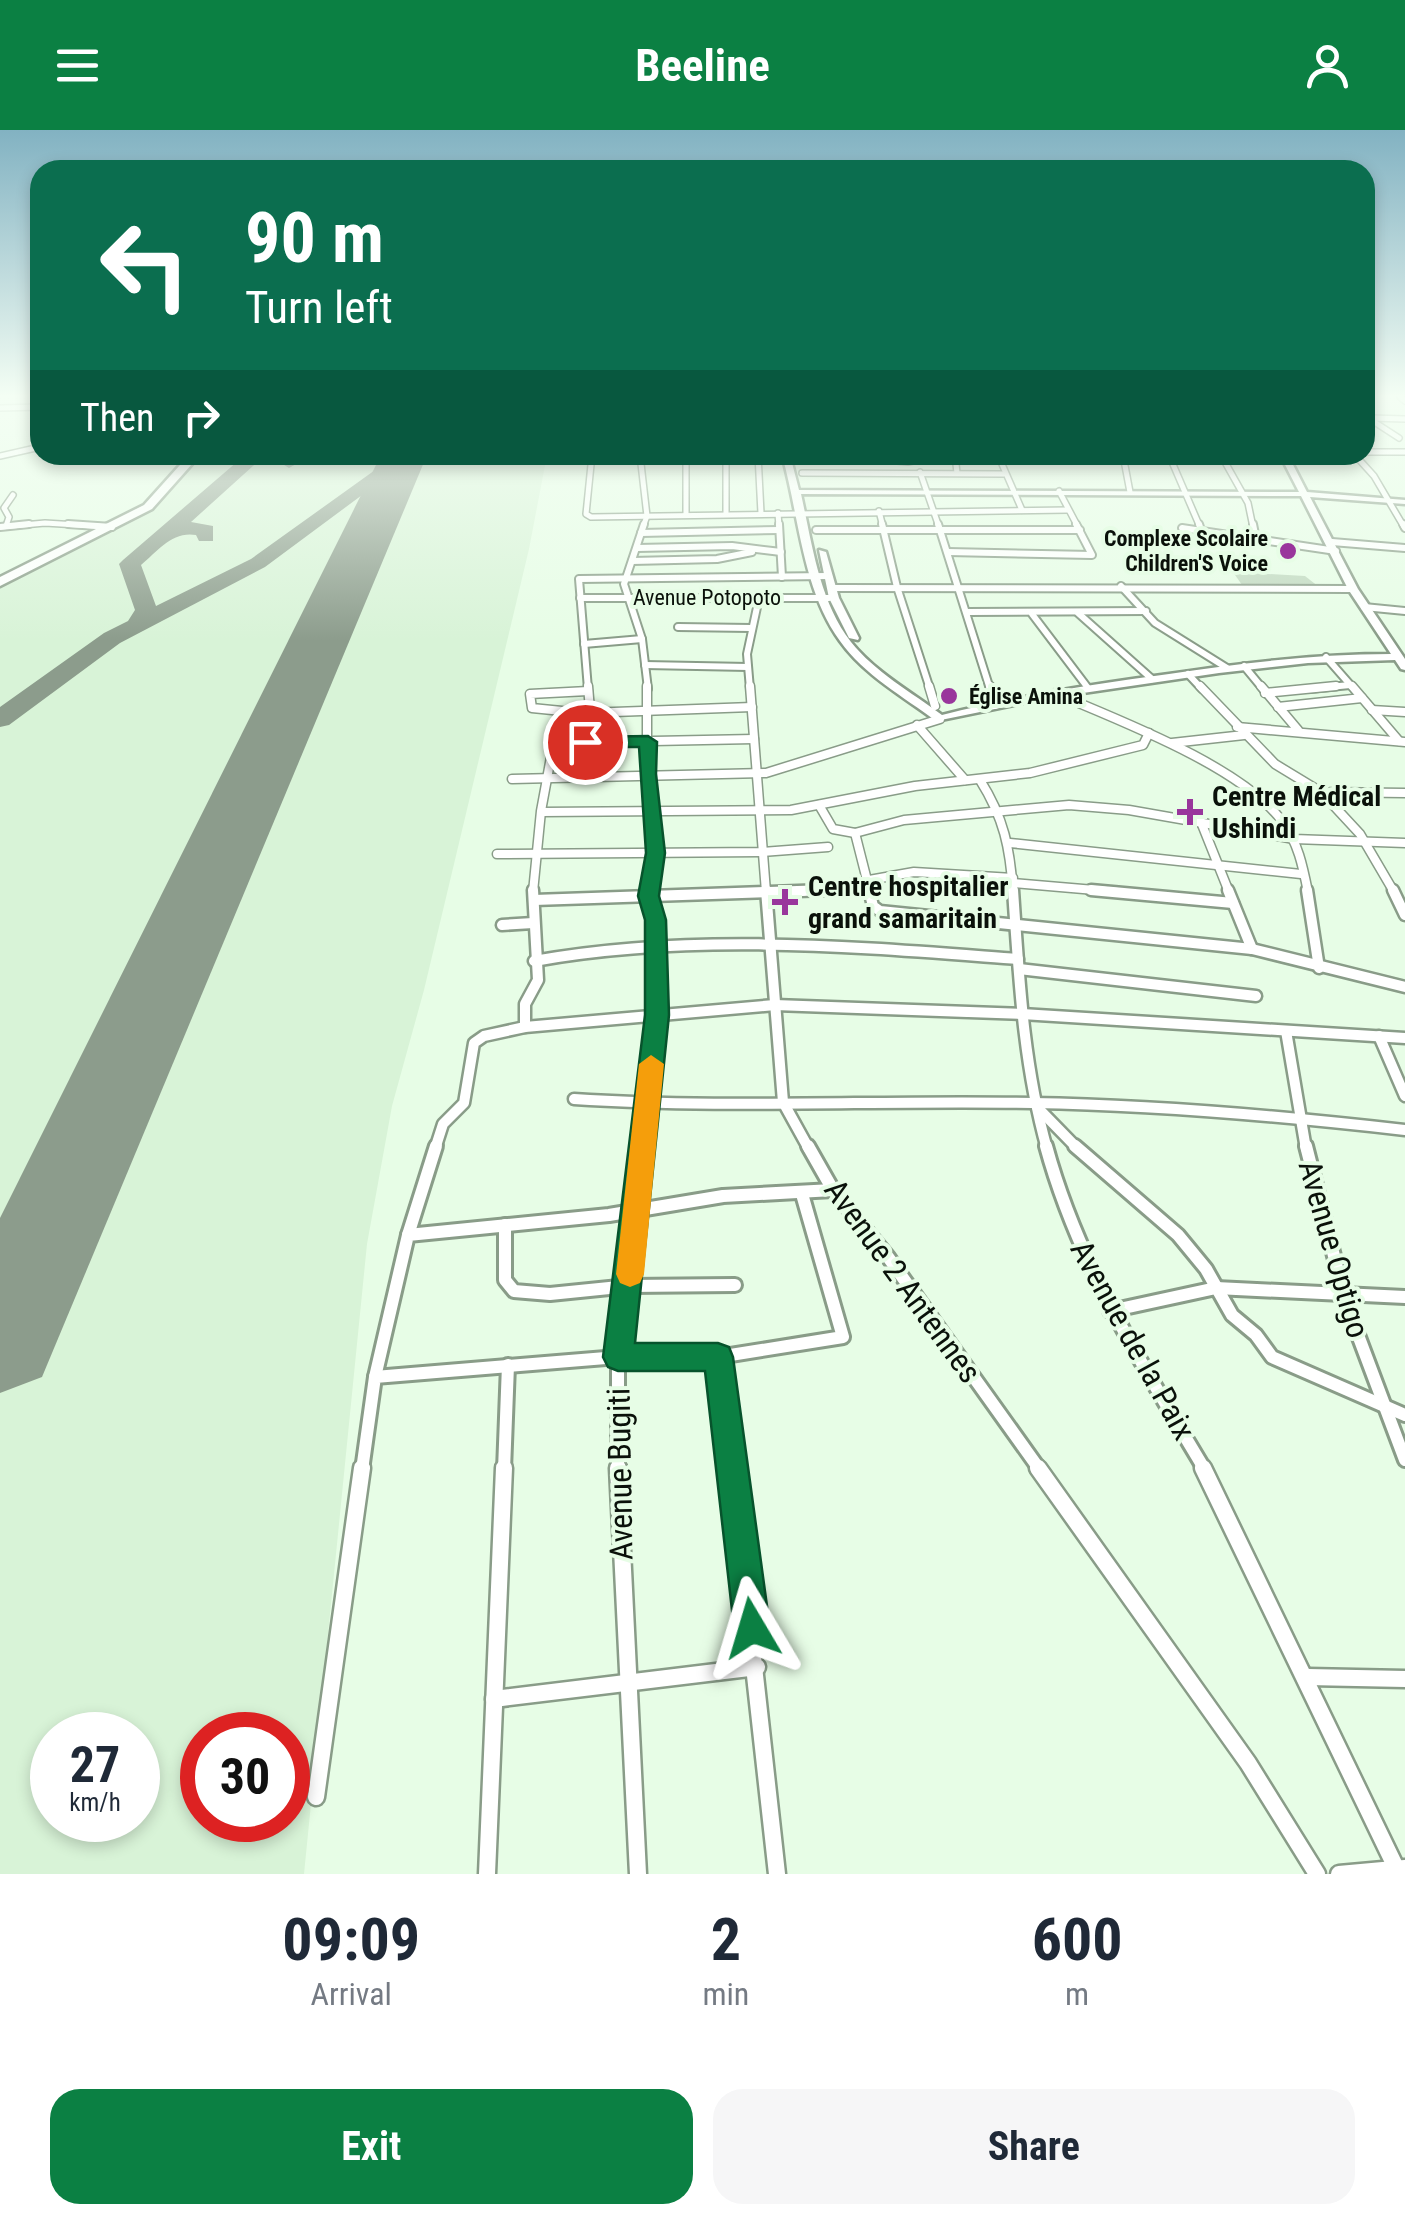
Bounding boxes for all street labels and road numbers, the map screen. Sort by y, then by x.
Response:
street label: Avenue Potopoto [633,585,781,610]
street label: Avenue Optigo [1290,1156,1378,1342]
street label: Avenue 2 Antennes [817,1172,989,1390]
street label: Avenue de la Paix [1063,1234,1203,1446]
street label: Avenue Bugiti [599,1388,641,1560]

